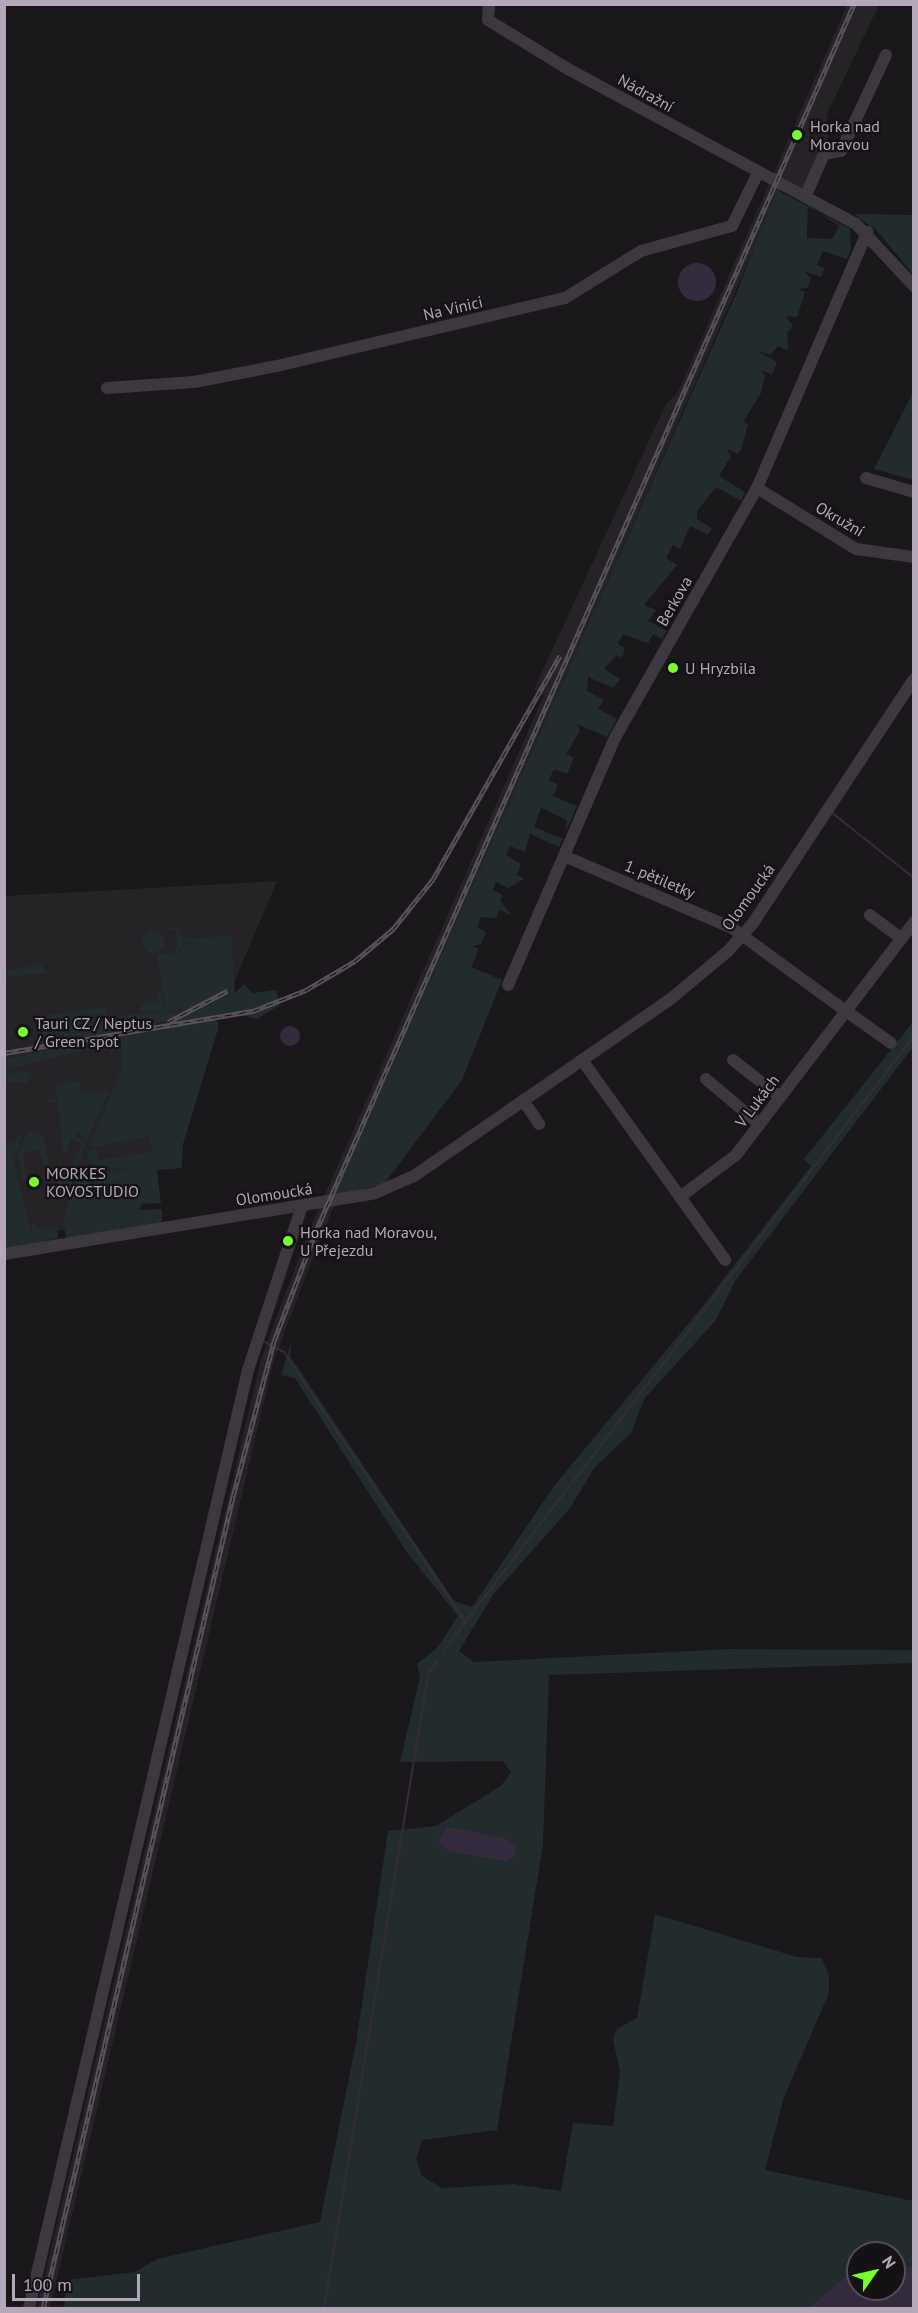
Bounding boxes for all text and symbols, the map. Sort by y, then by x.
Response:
street label: Nádražní [615,70,677,116]
place label: Horka nad Moravou [810,116,880,154]
marker: Horka nad Moravou [788,126,806,144]
street label: Na Vinici [421,292,485,324]
street label: Okružní [812,497,868,541]
street label: Berkova [652,573,696,629]
place label: U Hryzbila [685,658,756,678]
marker: U Hryzbila [666,661,680,675]
street label: 1. pětiletky [621,855,699,903]
street label: Olomoucká [718,860,778,934]
place label: Tauri CZ / Neptus / Green spot [35,1013,153,1051]
marker: Tauri CZ / Neptus / Green spot [16,1025,30,1039]
street label: V Lukách [731,1071,783,1131]
place label: MORKES KOVOSTUDIO [46,1163,139,1201]
marker: MORKES KOVOSTUDIO [27,1175,41,1189]
street label: Olomoucká [234,1178,314,1210]
place label: Horka nad Moravou, U Přejezdu [300,1222,437,1260]
marker: Horka nad Moravou, U Přejezdu [281,1234,295,1248]
north arrow [846,2241,906,2301]
text: N [878,2252,900,2272]
scale bar [15,2262,142,2300]
text: 100 m [23,2273,72,2296]

